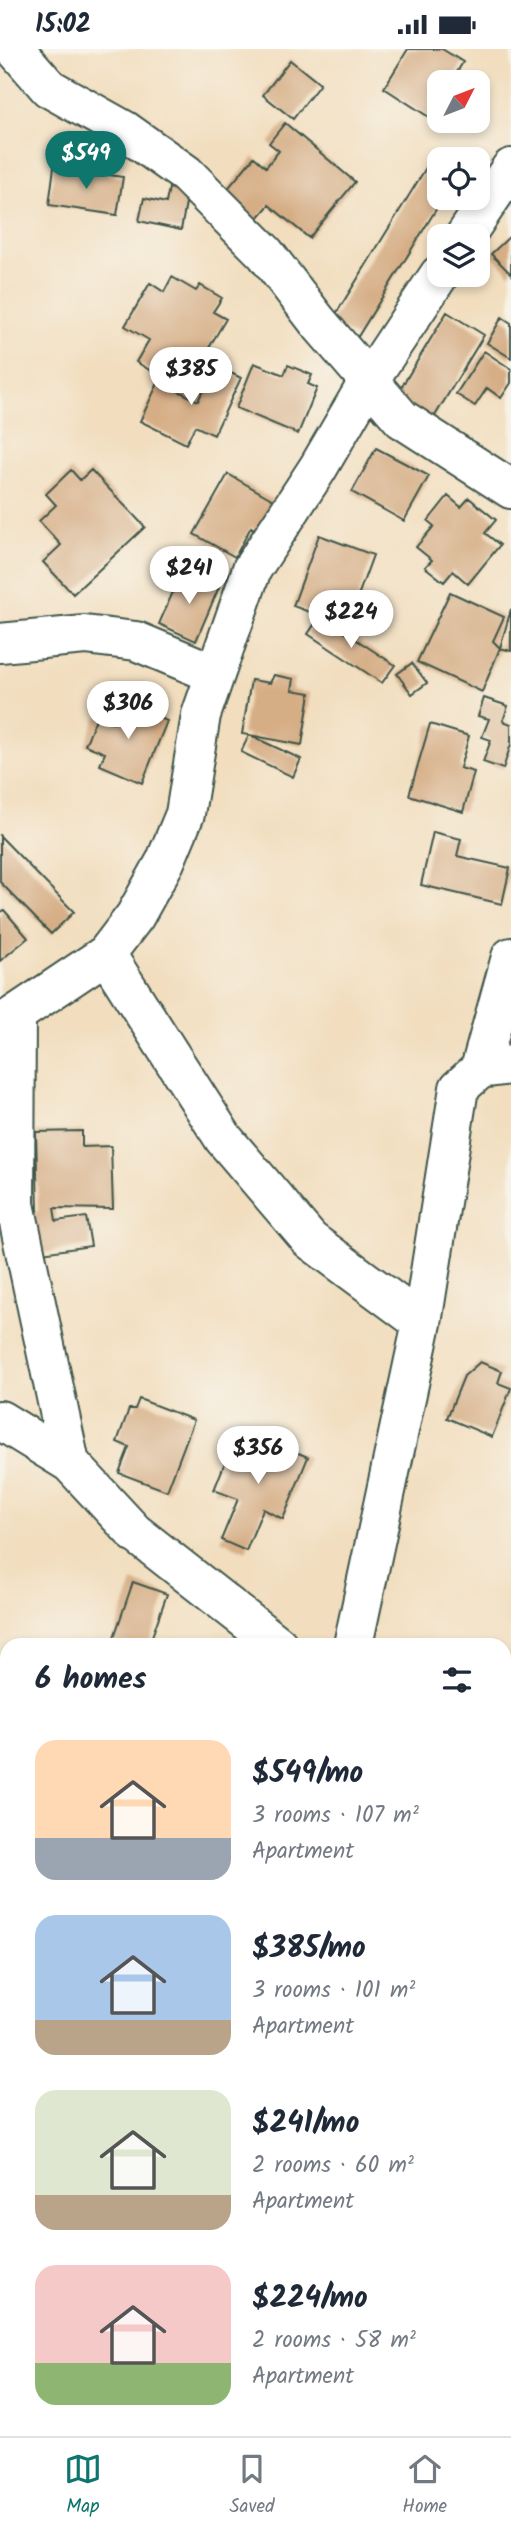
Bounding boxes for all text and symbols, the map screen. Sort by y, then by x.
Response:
text: 15:02 [35,4,91,46]
north arrow [427,70,490,133]
map controls [427,70,490,287]
pin: $549 [45,131,127,191]
text: $549 [61,136,111,172]
button: locate [427,147,490,210]
button: layers [427,224,490,287]
pin: $385 [150,347,232,407]
text: $385 [165,352,217,388]
pin: $241 [148,547,230,606]
text: $241 [166,551,212,587]
pin: $224 [310,591,392,650]
text: $224 [325,595,377,631]
pin: $306 [87,681,169,741]
text: $306 [103,686,153,722]
pin: $356 [217,1427,299,1486]
text: $356 [233,1431,283,1467]
text: 6 homes [35,1656,147,1704]
icon: filters [438,1661,476,1699]
text: $549/mo [252,1750,363,1798]
icon: home [91,1768,175,1852]
text: 3 rooms · 107 m² [252,1798,419,1834]
text: Apartment [252,1834,354,1870]
text: $385/mo [252,1925,366,1973]
icon: home [91,1943,175,2027]
text: 3 rooms · 101 m² [252,1973,415,2009]
text: Apartment [252,2009,354,2045]
text: $241/mo [252,2100,359,2148]
icon: home [91,2118,175,2202]
text: 2 rooms · 60 m² [252,2148,414,2184]
text: Apartment [252,2184,354,2220]
text: $224/mo [252,2275,368,2323]
icon: home [91,2293,175,2377]
text: 2 rooms · 58 m² [252,2323,416,2359]
text: Apartment [252,2359,354,2395]
tab: Map [64,2450,102,2522]
tab: Saved [229,2450,275,2522]
tab: Home [402,2450,447,2522]

